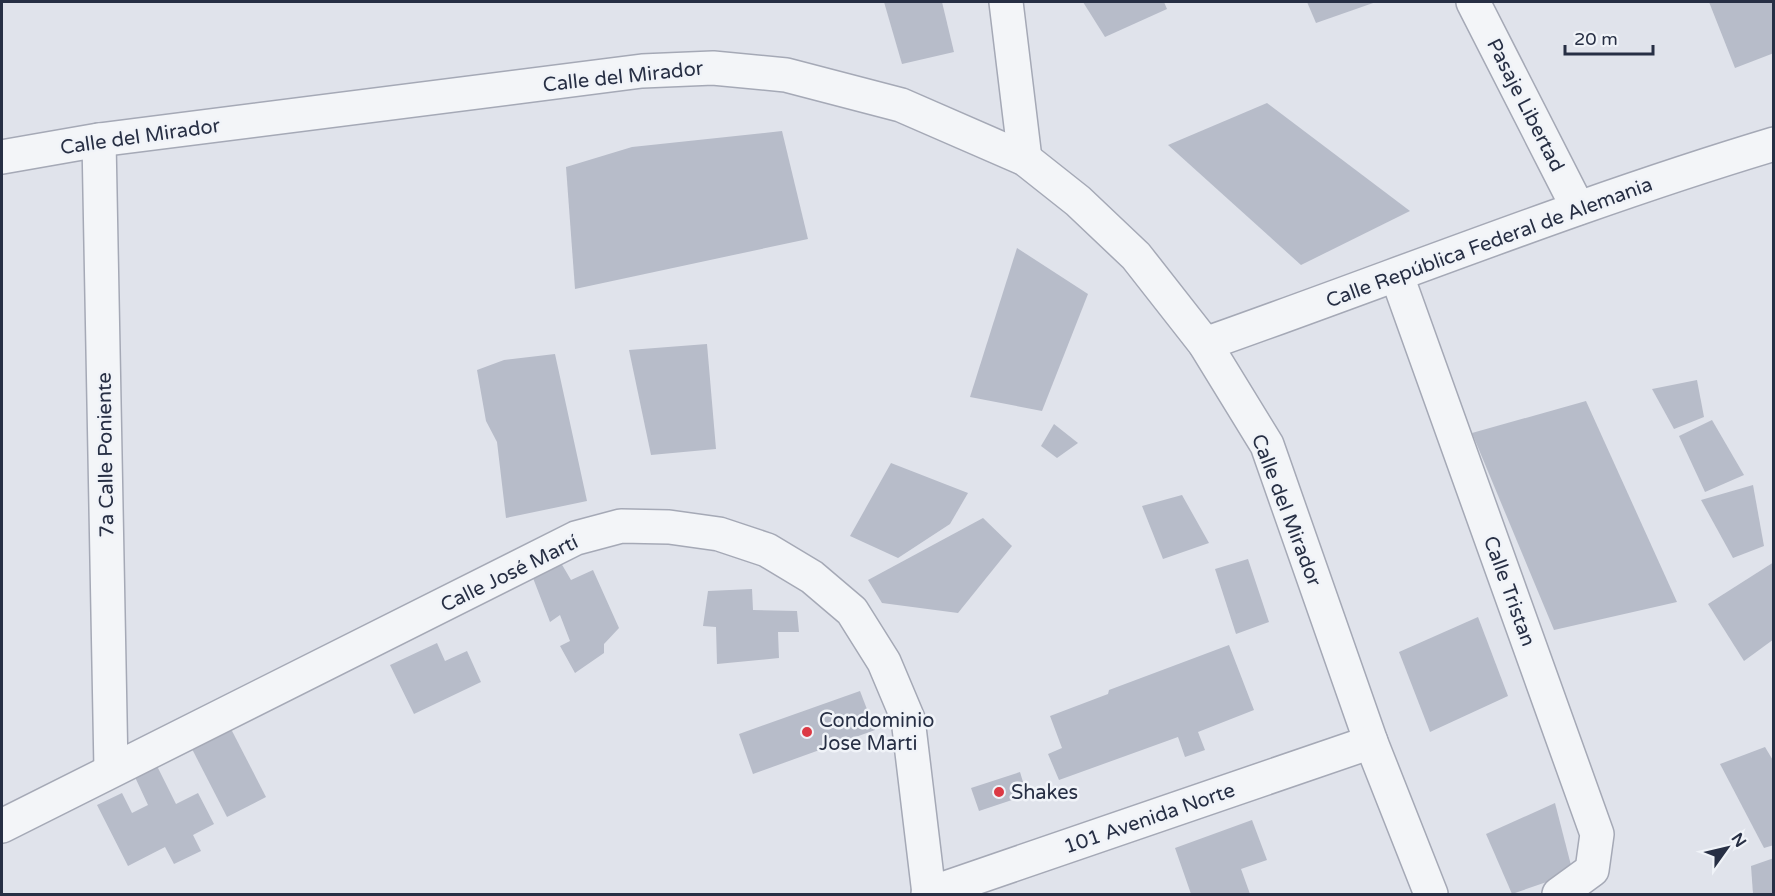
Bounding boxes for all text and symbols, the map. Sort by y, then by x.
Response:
scale bar [1565,18,1654,56]
text: 20 m [1574,28,1618,50]
street label: Pasaje Libertad [1481,35,1569,176]
street label: Calle del Mirador [542,57,705,97]
street label: Calle del Mirador [59,114,222,160]
street label: Calle República Federal de Alemania [1323,173,1656,313]
street label: 7a Calle Poniente [93,372,119,538]
street label: Calle del Mirador [1246,431,1326,590]
street label: Calle José Martí [437,530,582,618]
street label: Calle Tristan [1478,533,1540,650]
place label: Condominio Jose Marti [819,709,934,756]
marker: Condominio Jose Marti [800,725,814,739]
street label: 101 Avenida Norte [1061,778,1238,860]
place label: Shakes [1011,781,1078,805]
marker: Shakes [992,785,1006,799]
north arrow [1697,818,1757,878]
text: N [1727,829,1750,851]

